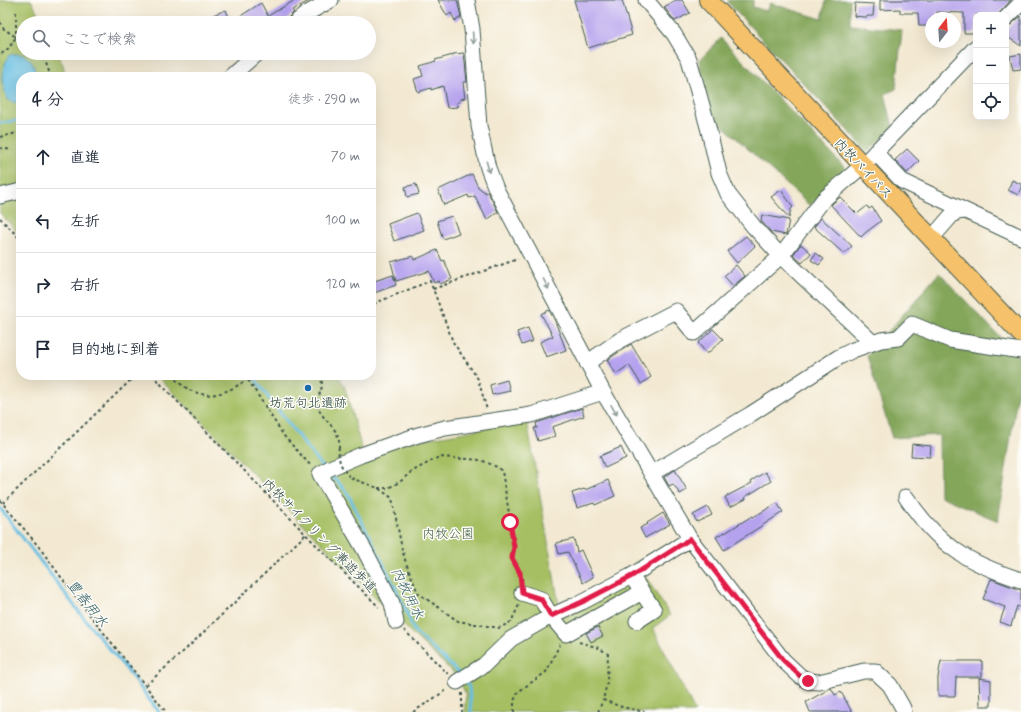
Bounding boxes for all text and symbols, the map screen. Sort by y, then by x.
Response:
north arrow [925,12,961,48]
map controls [973,12,1009,120]
button: + [973,12,1009,48]
search box [16,16,376,60]
icon: search [30,27,52,49]
text: ここで検索 [62,30,137,50]
one-way arrow [470,31,477,44]
button: − [973,48,1009,84]
button: locate [973,84,1009,120]
text: 4 分 [32,89,63,111]
text: 徒歩 · 290 m [288,91,360,108]
street label: 内牧バイパス [830,135,896,203]
icon: ahead [32,146,54,168]
text: 直進 [70,148,100,168]
text: 70 m [331,148,360,165]
one-way arrow [485,160,492,173]
icon: left [32,210,54,232]
text: 左折 [70,212,100,232]
text: 100 m [325,212,360,229]
icon: right [32,274,54,296]
text: 右折 [70,276,100,296]
text: 120 m [326,276,360,293]
one-way arrow [542,277,550,289]
icon: arrive [32,338,54,360]
text: 目的地に到着 [70,340,160,360]
marker: 坊荒句北遺跡 [303,383,313,393]
place label: 坊荒句北遺跡 [269,395,347,412]
one-way arrow [610,404,618,416]
street label: 内牧サイクリング兼遊歩道 [258,475,380,597]
route start [501,513,519,531]
park label: 内牧公園 [422,526,474,543]
water label: 内牧用水 [387,564,427,623]
water label: 豊春用水 [63,576,112,631]
route end [799,672,817,690]

